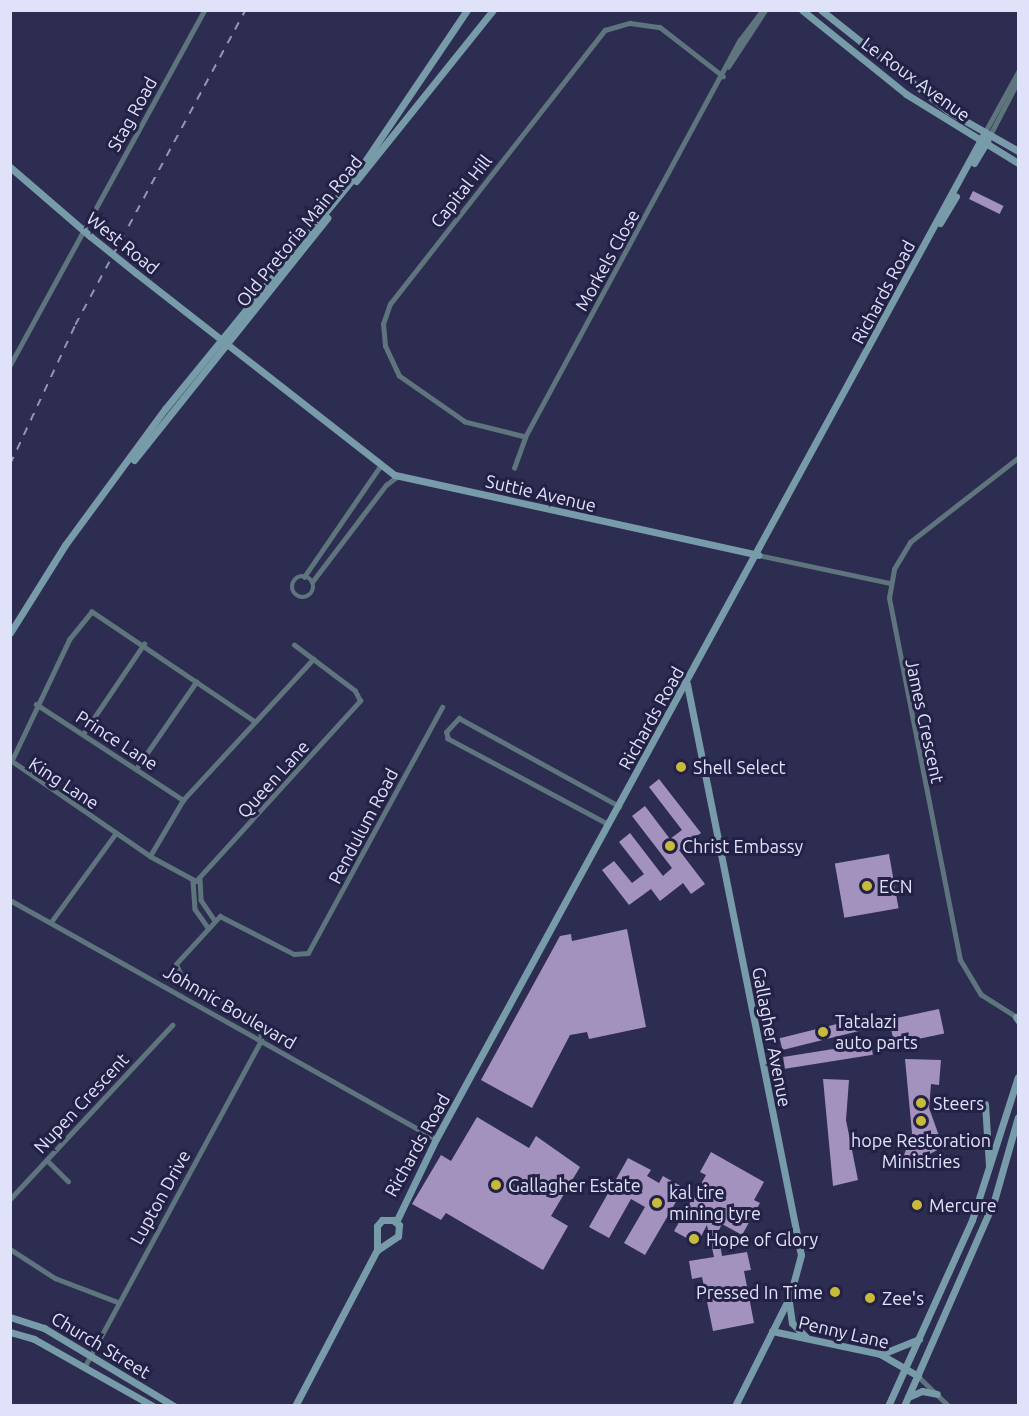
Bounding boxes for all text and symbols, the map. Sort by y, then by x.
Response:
street label: Le Roux Avenue [857,32,975,126]
street label: Stag Road [103,73,161,155]
street label: Capital Hill [426,150,496,232]
street label: Old Pretoria Main Road [231,151,367,311]
street label: Morkels Close [570,206,644,314]
street label: West Road [82,207,164,279]
street label: Richards Road [847,236,919,348]
street label: Suttie Avenue [484,470,598,516]
street label: James Crescent [901,657,949,785]
street label: Richards Road [614,663,688,773]
street label: Prince Lane [72,706,162,774]
street label: Queen Lane [232,736,314,822]
street label: King Lane [25,752,103,814]
place label: Shell Select [693,756,786,778]
marker: Shell Select [674,760,688,774]
street label: Pendulum Road [324,765,402,887]
place label: Christ Embassy [682,835,803,857]
marker: Christ Embassy [663,839,677,853]
place label: ECN [879,875,913,897]
marker: ECN [860,879,874,893]
street label: Johnnic Boulevard [160,960,300,1054]
street label: Gallagher Avenue [748,965,796,1109]
place label: Tatalazi auto parts [835,1011,918,1054]
marker: Tatalazi auto parts [816,1025,830,1039]
street label: Nupen Crescent [29,1048,133,1158]
street label: Richards Road [380,1090,454,1200]
place label: Steers [933,1092,984,1114]
marker: Steers [914,1096,928,1110]
marker: hope Restoration Ministries [914,1114,928,1128]
place label: hope Restoration Ministries [851,1130,991,1172]
street label: Lupton Drive [125,1146,195,1248]
place label: Gallagher Estate [508,1174,641,1196]
marker: Gallagher Estate [489,1178,503,1192]
place label: kal tire mining tyre [669,1182,761,1224]
place label: Mercure [929,1194,997,1216]
marker: kal tire mining tyre [650,1196,664,1210]
marker: Mercure [910,1198,924,1212]
place label: Hope of Glory [706,1228,818,1250]
marker: Hope of Glory [687,1232,701,1246]
place label: Pressed In Time [696,1281,823,1303]
marker: Pressed In Time [828,1285,842,1299]
place label: Zee's [882,1287,924,1309]
marker: Zee's [863,1291,877,1305]
street label: Church Street [48,1307,154,1383]
street label: Penny Lane [797,1311,891,1353]

